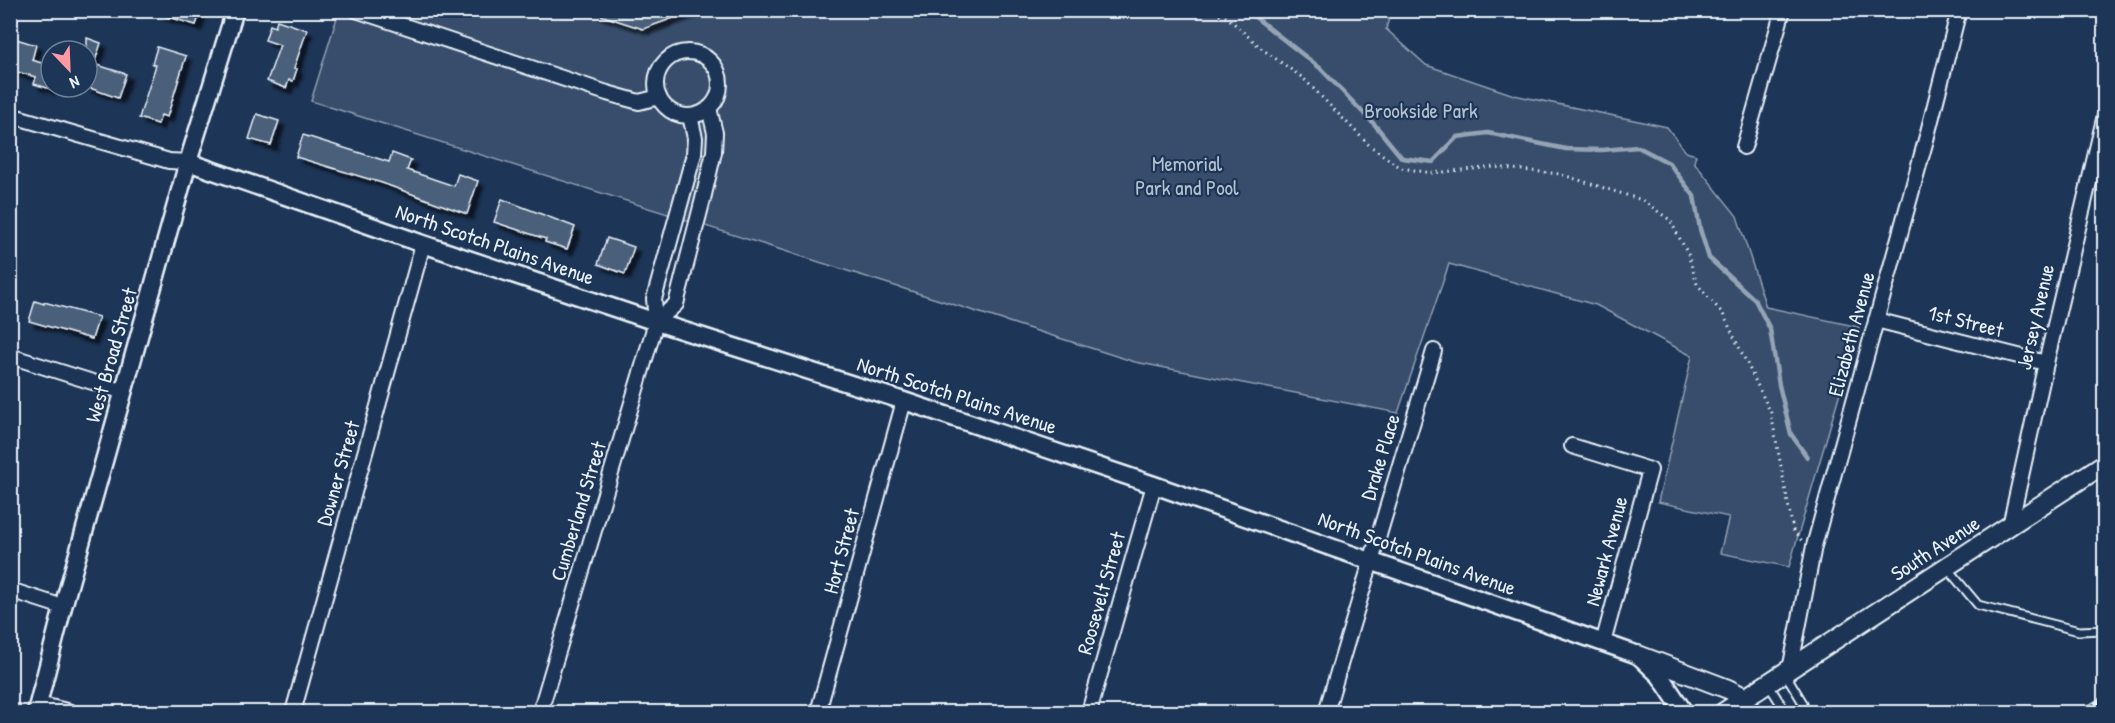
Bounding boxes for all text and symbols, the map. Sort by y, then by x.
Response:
north arrow [39,39,99,99]
text: N [66,71,83,95]
park label: Brookside Park [1364,96,1478,125]
park label: Memorial Park and Pool [1135,149,1239,202]
street label: North Scotch Plains Avenue [392,196,598,292]
street label: Jersey Avenue [2009,261,2061,373]
street label: Elizabeth Avenue [1820,268,1882,400]
street label: West Broad Street [78,284,144,426]
street label: 1st Street [1925,298,2007,345]
street label: North Scotch Plains Avenue [854,349,1060,441]
street label: Drake Place [1353,410,1407,504]
street label: Downer Street [309,416,367,529]
street label: Cumberland Street [543,437,613,584]
street label: Newark Avenue [1577,493,1635,609]
street label: Hort Street [816,504,867,597]
street label: North Scotch Plains Avenue [1314,504,1520,602]
street label: South Avenue [1885,508,1985,588]
street label: Roosevelt Street [1070,528,1133,658]

